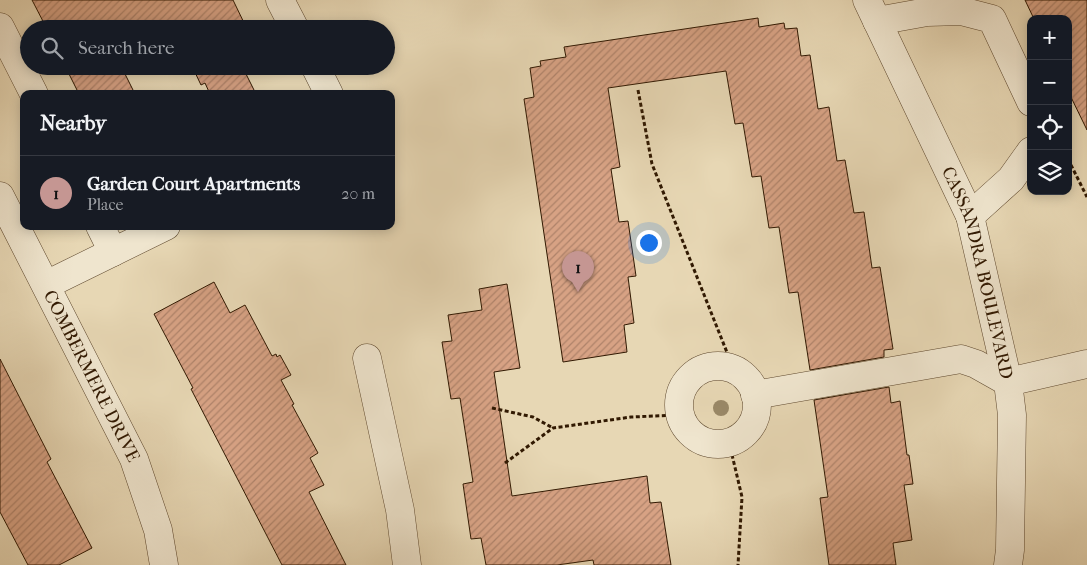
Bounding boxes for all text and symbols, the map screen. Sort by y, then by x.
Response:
map controls [1027,15,1072,195]
button: + [1027,15,1072,60]
search box [20,20,395,75]
icon: search [38,34,66,62]
text: Search here [78,37,174,59]
button: − [1027,60,1072,105]
button: locate [1027,105,1072,150]
text: Nearby [40,111,106,135]
button: layers [1027,150,1072,195]
street label: CASSANDRA BOULEVARD [937,163,1018,381]
text: Garden Court Apartments [87,173,300,195]
text: 1 [53,184,59,203]
text: 20 m [341,184,375,203]
text: Place [87,195,123,214]
your location [636,230,662,256]
pin: 1 [562,251,594,292]
street label: COMBERMERE DRIVE [39,287,144,465]

